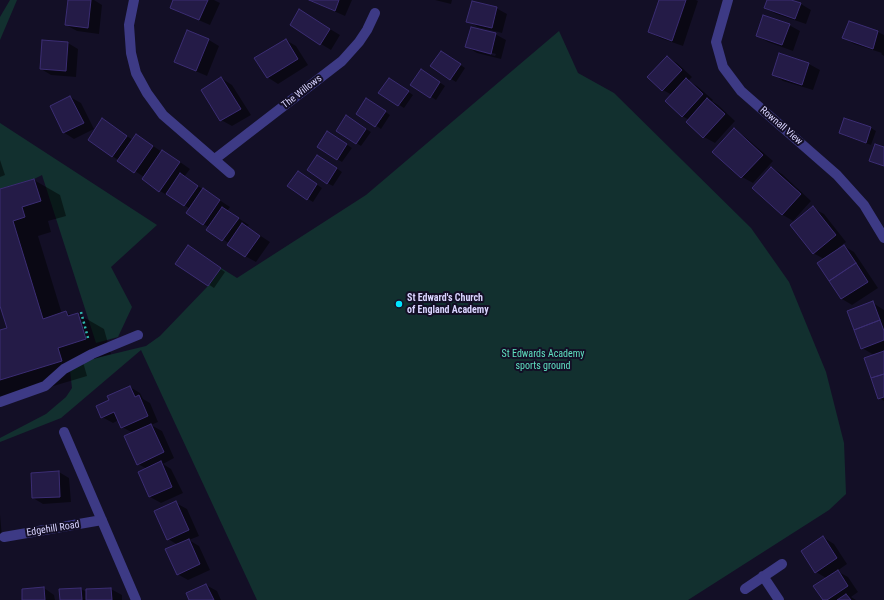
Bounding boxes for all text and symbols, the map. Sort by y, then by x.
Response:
street label: The Willows [280,73,324,111]
street label: Rownall View [757,104,805,148]
place label: St Edward's Church of England Academy [407,292,489,316]
marker: St Edward's Church of England Academy [394,299,404,309]
park label: St Edwards Academy sports ground [502,348,584,372]
street label: Edgehill Road [26,519,80,539]

